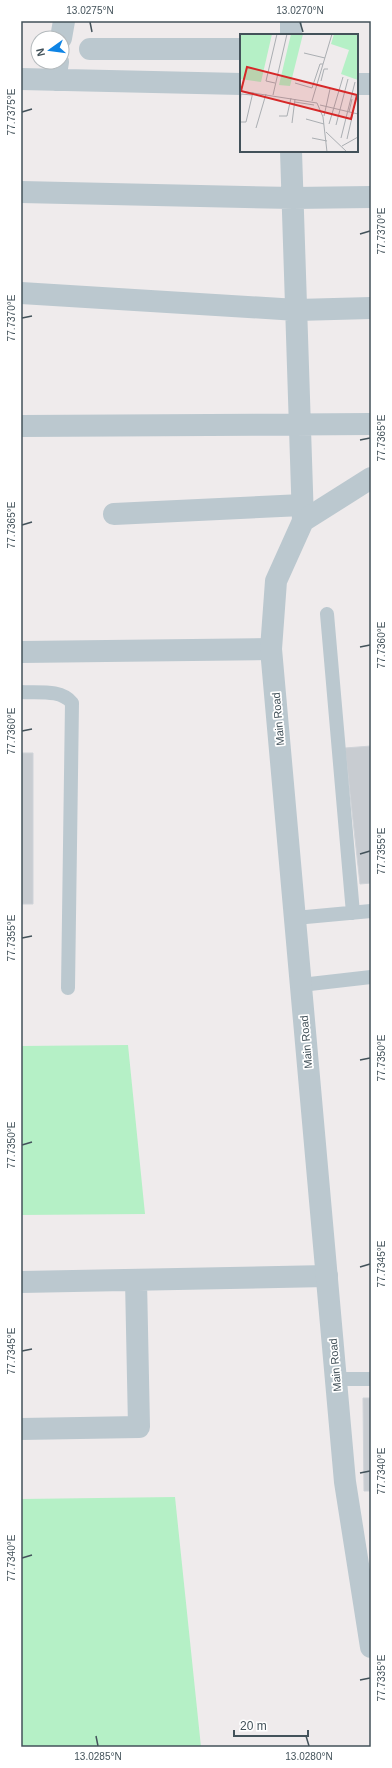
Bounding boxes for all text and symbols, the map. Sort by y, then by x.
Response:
text: 13.0275°N [66,5,114,16]
text: 13.0270°N [276,5,324,16]
north arrow [30,30,70,70]
inset map [240,34,358,152]
text: N [34,47,47,58]
text: 77.7375°E [6,88,17,135]
text: 77.7370°E [376,207,387,254]
text: 77.7370°E [6,294,17,341]
text: 77.7365°E [376,414,387,461]
text: 77.7365°E [6,501,17,548]
text: 77.7360°E [376,621,387,668]
street label: Main Road [270,692,286,746]
text: 77.7360°E [6,707,17,754]
text: 77.7355°E [376,827,387,874]
text: 77.7355°E [6,914,17,961]
street label: Main Road [298,1015,314,1069]
text: 77.7350°E [376,1034,387,1081]
text: 77.7350°E [6,1121,17,1168]
text: 77.7345°E [376,1240,387,1287]
text: 77.7345°E [6,1327,17,1374]
street label: Main Road [327,1338,343,1392]
text: 77.7340°E [376,1447,387,1494]
text: 77.7340°E [6,1534,17,1581]
text: 77.7335°E [376,1654,387,1701]
scale bar [234,1712,308,1738]
text: 20 m [240,1719,267,1733]
text: 13.0285°N [74,1751,122,1762]
text: 13.0280°N [285,1751,333,1762]

